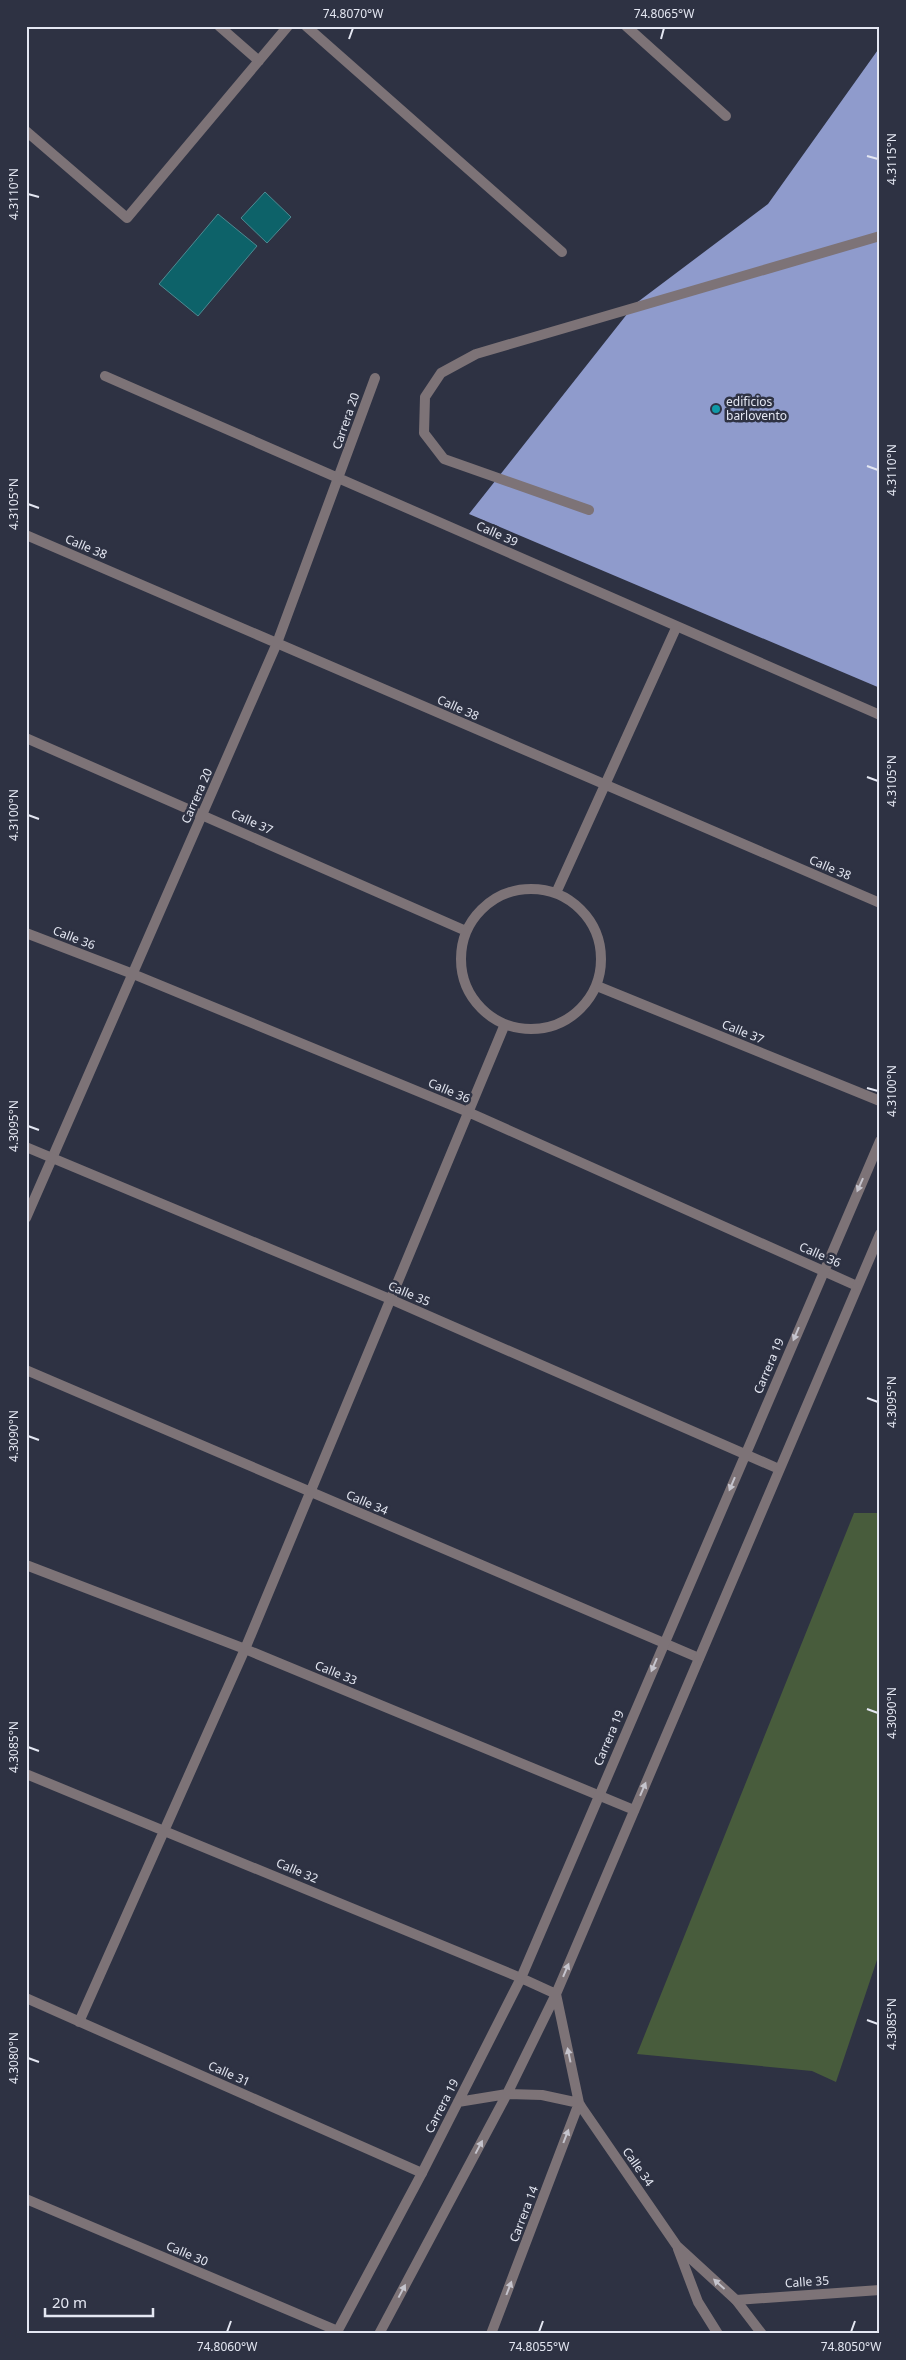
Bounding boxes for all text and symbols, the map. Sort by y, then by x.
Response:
text: 74.8070°W [323,5,383,22]
text: 74.8065°W [634,5,694,22]
text: 4.3115°N [883,133,900,185]
text: 4.3110°N [5,168,22,220]
street label: Carrera 20 [328,390,363,452]
place label: edificios barlovento [726,393,787,424]
marker: edificios barlovento [710,403,722,415]
text: 4.3110°N [883,444,900,496]
text: 4.3105°N [5,478,22,530]
street label: Calle 39 [474,517,521,550]
street label: Calle 38 [63,530,110,563]
street label: Calle 38 [435,691,482,724]
text: 4.3105°N [883,755,900,807]
street label: Carrera 20 [177,765,216,826]
text: 4.3100°N [5,789,22,841]
street label: Calle 37 [229,805,276,838]
street label: Calle 38 [807,851,854,884]
street label: Calle 36 [51,922,98,953]
street label: Calle 37 [720,1015,767,1048]
text: 4.3100°N [883,1065,900,1117]
street label: Calle 36 [426,1074,473,1107]
text: 4.3095°N [5,1100,22,1152]
one-way arrow [856,1178,864,1192]
street label: Calle 36 [797,1238,844,1271]
street label: Calle 35 [386,1277,433,1310]
one-way arrow [791,1327,799,1341]
street label: Carrera 19 [749,1335,788,1396]
text: 4.3095°N [883,1376,900,1428]
text: 4.3090°N [5,1410,22,1462]
one-way arrow [728,1477,736,1492]
street label: Calle 34 [344,1486,391,1519]
street label: Calle 33 [313,1656,360,1689]
one-way arrow [650,1658,658,1673]
text: 4.3090°N [883,1687,900,1739]
street label: Carrera 19 [589,1707,628,1768]
text: 4.3085°N [5,1721,22,1773]
one-way arrow [640,1781,648,1796]
street label: Calle 32 [274,1854,321,1887]
one-way arrow [563,1963,571,1977]
text: 4.3085°N [883,1998,900,2050]
text: 4.3080°N [5,2032,22,2084]
one-way arrow [565,2047,573,2063]
street label: Calle 31 [206,2057,253,2090]
street label: Carrera 19 [421,2075,463,2136]
one-way arrow [562,2128,570,2143]
one-way arrow [474,2141,483,2154]
street label: Calle 34 [619,2144,658,2190]
street label: Carrera 14 [505,2183,542,2244]
street label: Calle 30 [164,2237,211,2270]
street label: Calle 35 [784,2271,830,2292]
one-way arrow [713,2278,725,2290]
one-way arrow [505,2280,513,2295]
one-way arrow [398,2283,406,2298]
scale bar [45,2285,152,2317]
text: 20 m [52,2292,87,2312]
text: 74.8060°W [197,2338,257,2355]
text: 74.8055°W [509,2338,569,2355]
text: 74.8050°W [821,2338,881,2355]

